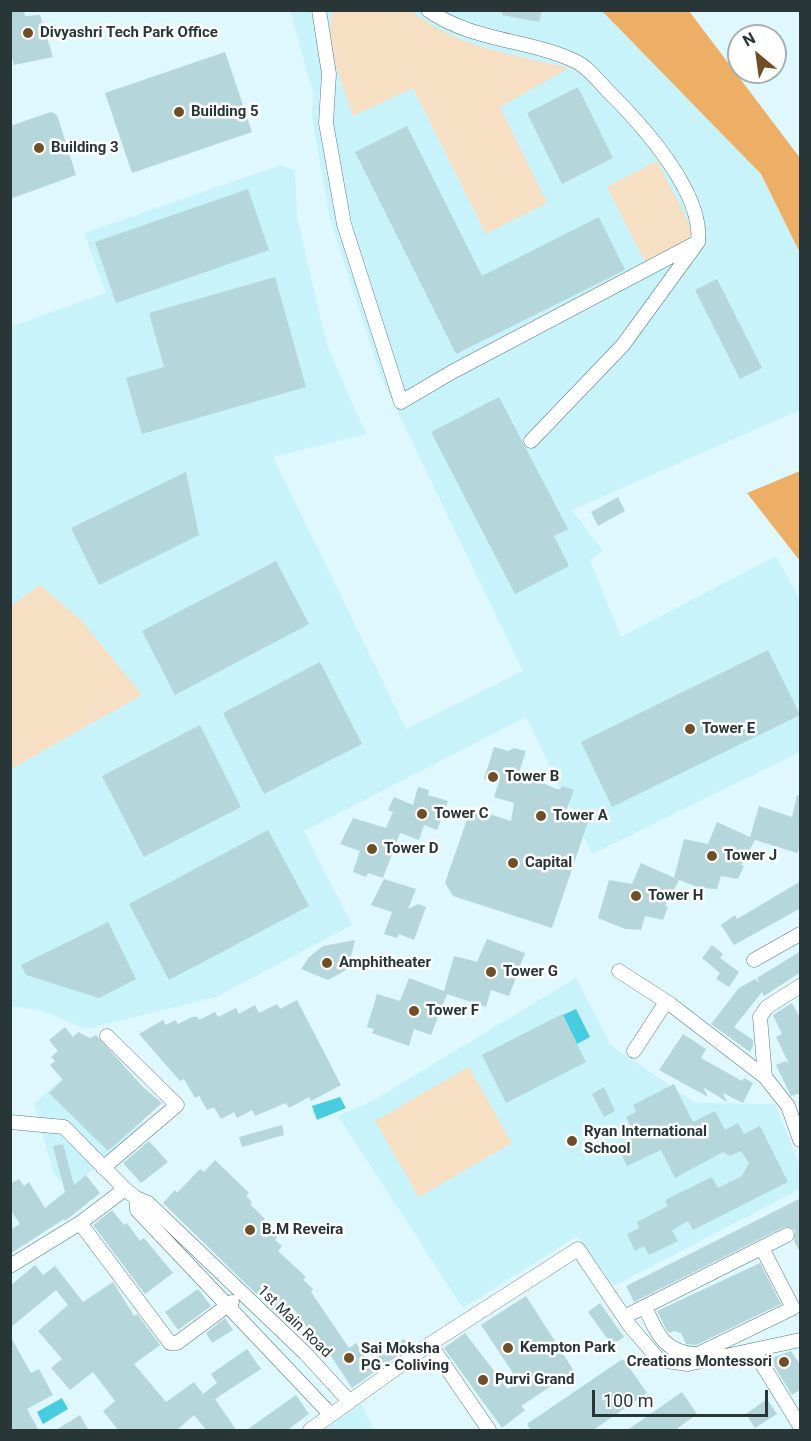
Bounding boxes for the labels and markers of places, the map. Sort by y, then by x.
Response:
place label: Divyashri Tech Park Office [40,24,218,42]
marker: Divyashri Tech Park Office [21,26,35,40]
place label: Building 5 [191,103,259,121]
marker: Building 5 [172,105,186,119]
place label: Building 3 [51,139,119,157]
marker: Building 3 [32,141,46,155]
place label: Tower E [702,720,755,738]
marker: Tower E [683,722,697,736]
place label: Tower B [505,768,559,786]
marker: Tower B [486,770,500,784]
place label: Tower C [434,805,489,823]
marker: Tower C [415,807,429,821]
place label: Tower A [553,807,608,825]
marker: Tower A [534,809,548,823]
place label: Tower D [384,840,439,858]
marker: Tower D [365,842,379,856]
place label: Tower J [724,847,777,865]
marker: Tower J [705,849,719,863]
place label: Capital [525,854,572,872]
marker: Capital [506,856,520,870]
place label: Tower H [648,887,703,905]
marker: Tower H [629,889,643,903]
place label: Amphitheater [339,954,431,972]
marker: Amphitheater [320,956,334,970]
place label: Tower G [503,963,558,981]
marker: Tower G [484,965,498,979]
place label: Tower F [426,1002,479,1020]
marker: Tower F [407,1004,421,1018]
place label: Ryan International School [584,1123,707,1158]
marker: Ryan International School [565,1134,579,1148]
place label: B.M Reveira [262,1221,343,1239]
marker: B.M Reveira [243,1223,257,1237]
place label: Kempton Park [520,1339,615,1357]
place label: Sai Moksha PG - Coliving [361,1340,449,1375]
marker: Kempton Park [501,1341,515,1355]
marker: Sai Moksha PG - Coliving [342,1351,356,1365]
place label: Creations Montessori [627,1353,772,1371]
marker: Creations Montessori [777,1355,791,1369]
place label: Purvi Grand [495,1371,574,1389]
marker: Purvi Grand [476,1373,490,1387]

